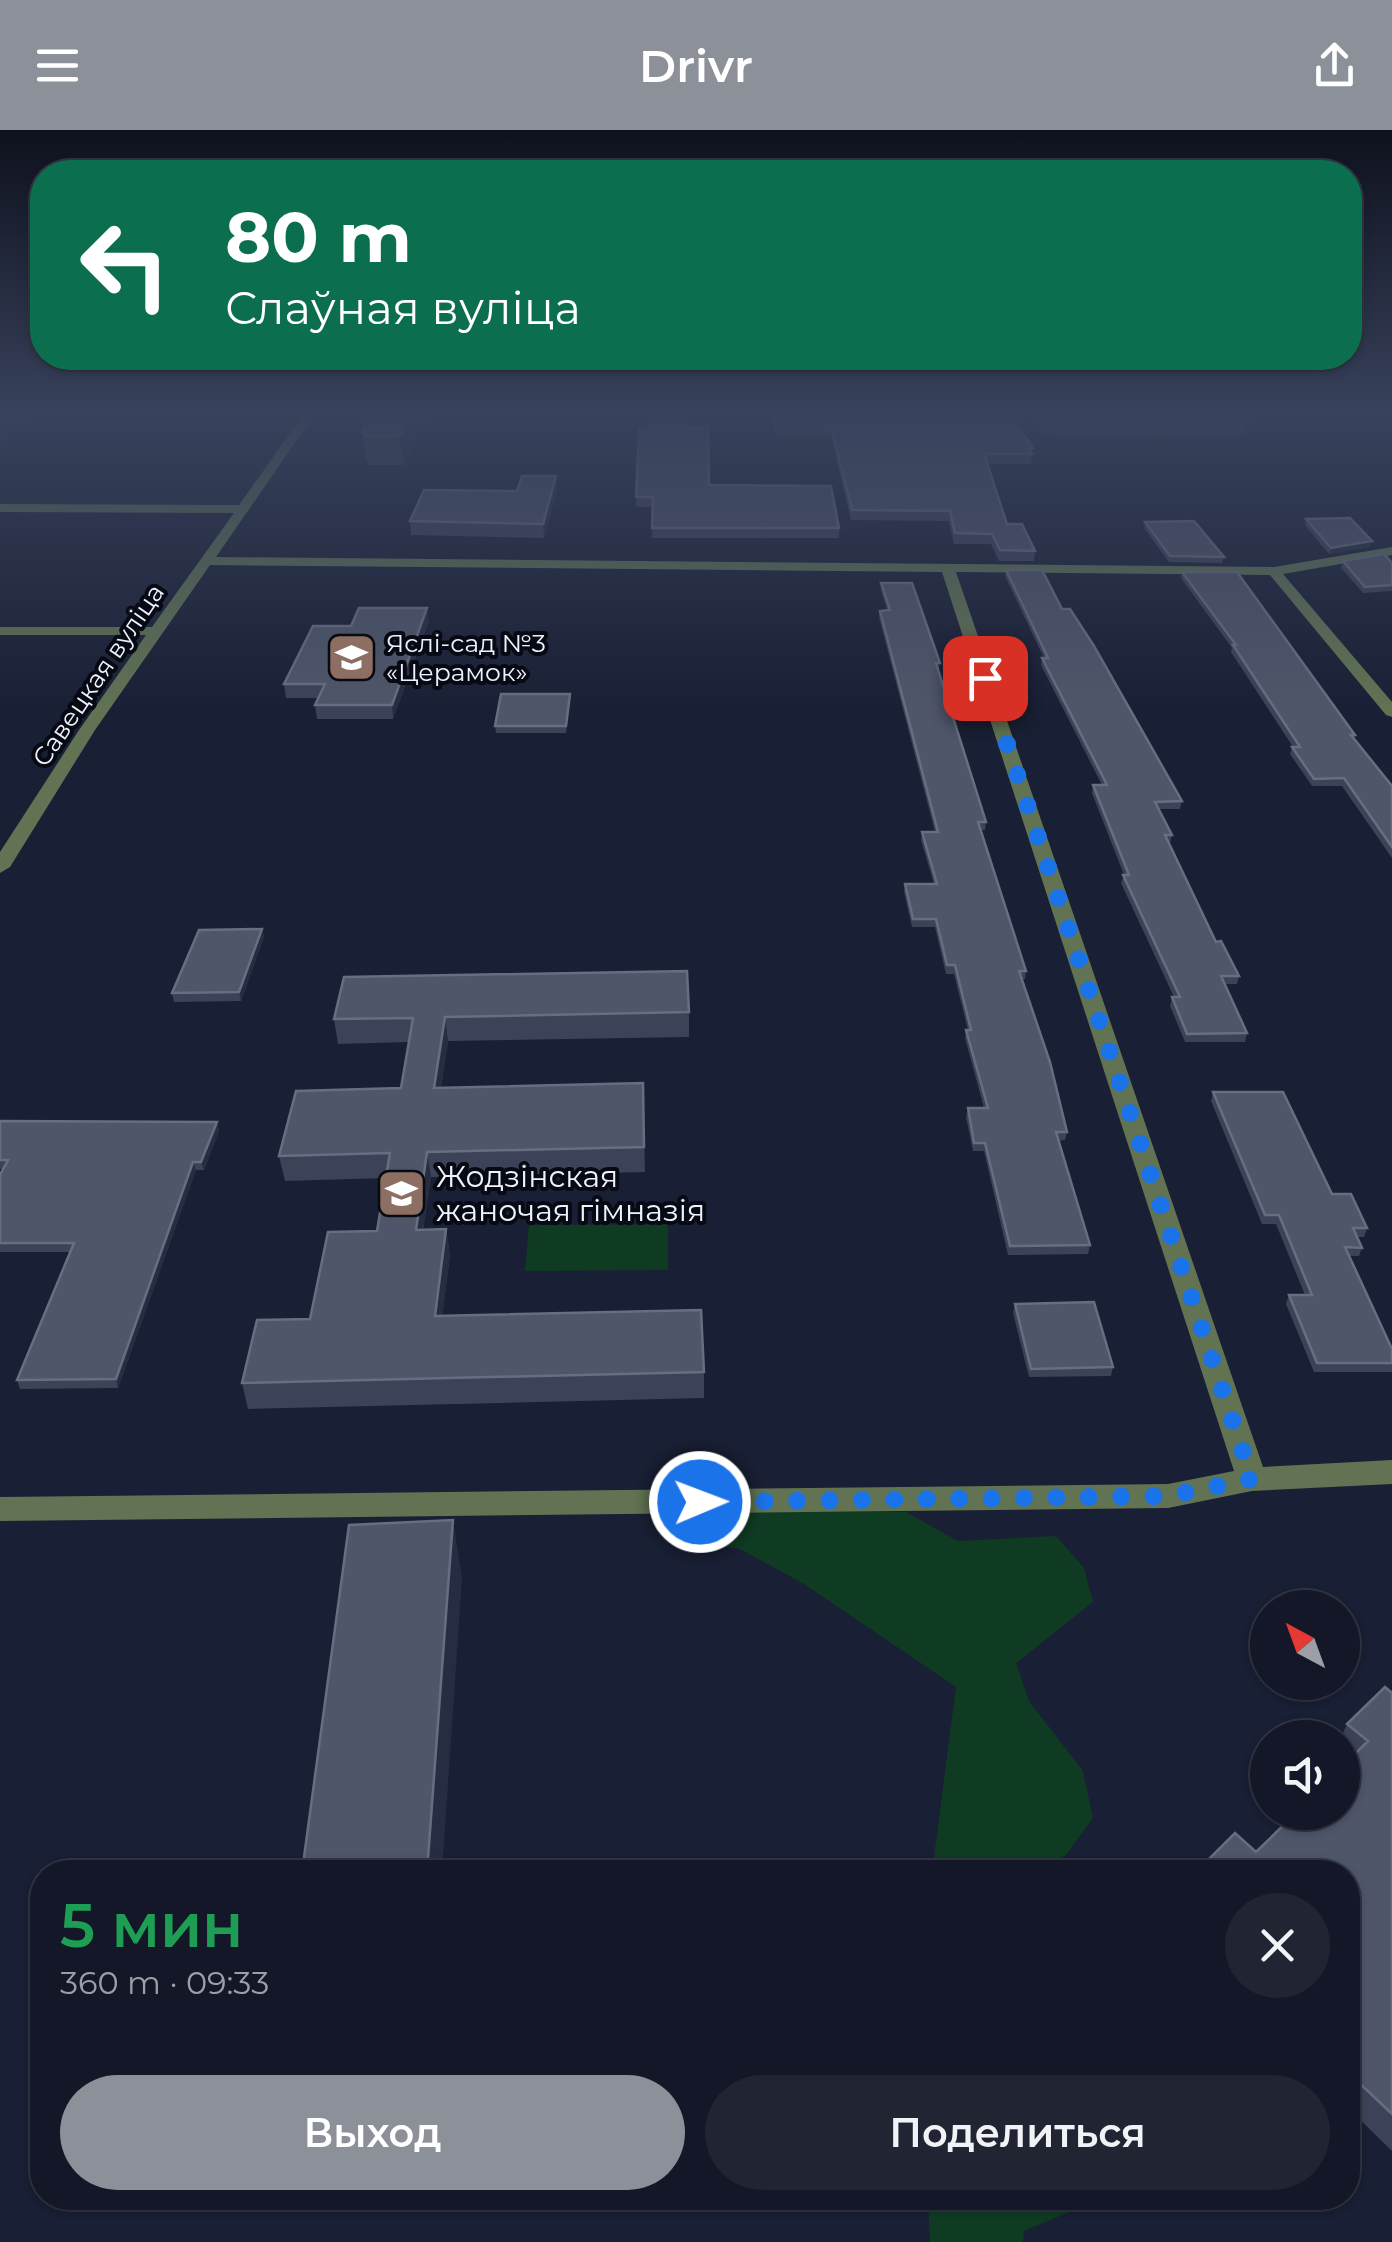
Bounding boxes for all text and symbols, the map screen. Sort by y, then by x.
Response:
icon: menu [30,38,85,93]
text: Drivr [639,38,753,93]
icon: share [1307,38,1362,93]
text: 80 m [225,194,412,280]
icon: left [60,200,190,330]
text: Слаўная вуліца [225,280,581,335]
street label: Савецкая вуліца [26,578,170,772]
place label: Яслі-сад №3 «Церамок» [386,628,546,687]
school or university icon: Яслі-сад №3 «Церамок» [325,631,377,683]
pin [943,636,1028,721]
icon: arrive [958,651,1013,706]
place label: Жодзінская жаночая гімназія [436,1158,705,1229]
school or university icon: Жодзінская жаночая гімназія [375,1168,427,1220]
position arrow [648,1450,752,1554]
north arrow [1250,1590,1360,1700]
map controls [1250,1590,1360,1830]
button: sound [1250,1720,1360,1830]
text: 5 мин [60,1889,243,1962]
button: close [1225,1893,1330,1998]
text: 360 m · 09:33 [60,1963,269,2002]
button: Выход [60,2075,685,2190]
button: Поделиться [705,2075,1330,2190]

